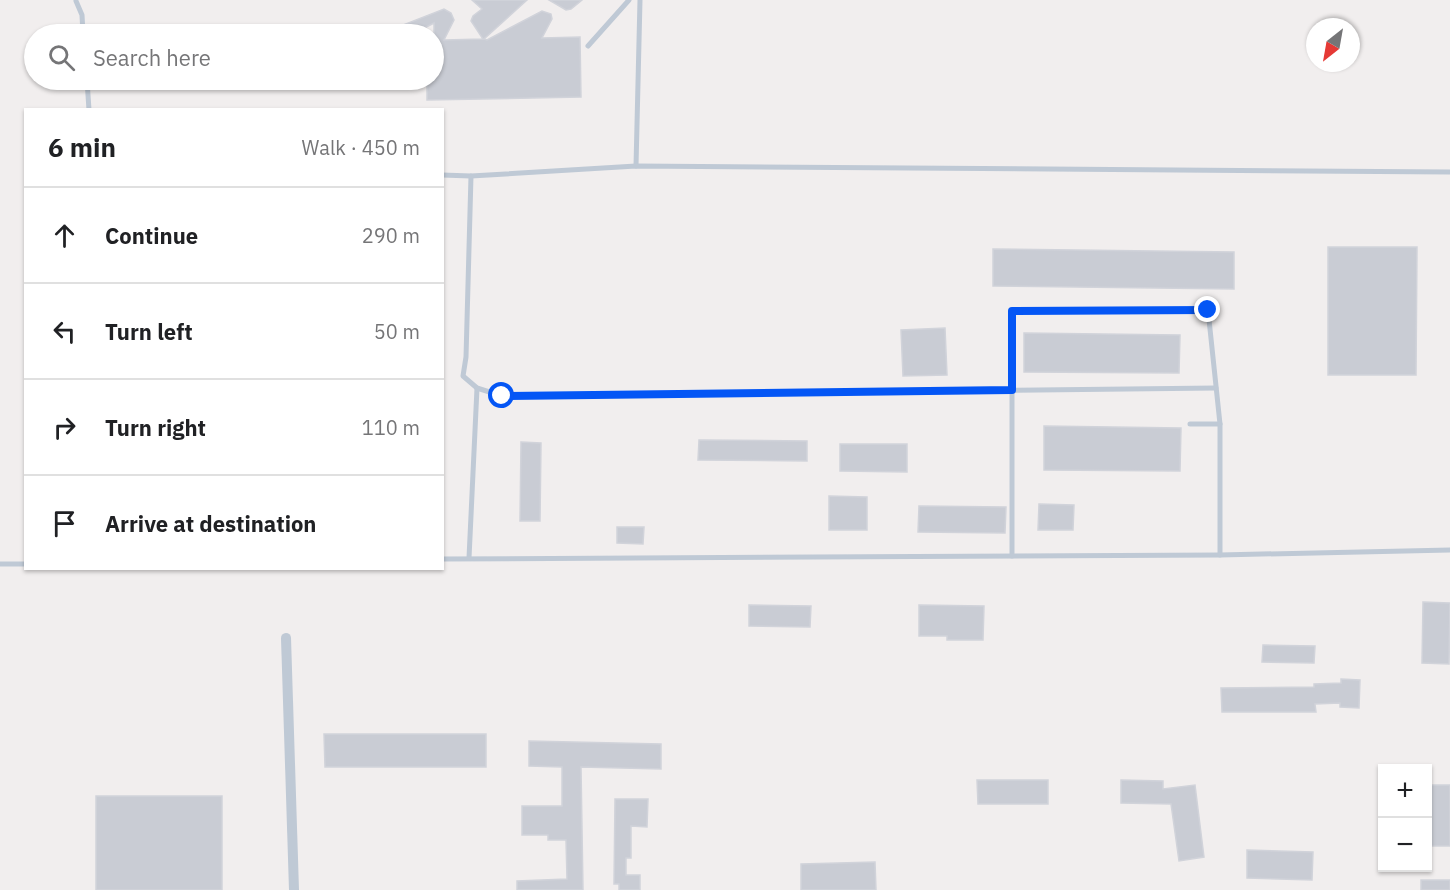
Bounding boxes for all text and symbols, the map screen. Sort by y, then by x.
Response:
north arrow [1306,18,1360,72]
search box [24,24,444,90]
icon: search [45,41,78,74]
text: Search here [93,43,211,72]
text: 6 min [48,130,116,164]
text: Walk · 450 m [302,134,420,161]
icon: ahead [48,219,81,252]
text: Continue [105,221,198,250]
text: 290 m [362,222,420,249]
route end [1194,296,1220,322]
icon: left [48,315,81,348]
text: Turn left [105,317,193,346]
text: 50 m [374,318,420,345]
route start [488,382,514,408]
icon: right [48,411,81,444]
text: Turn right [105,413,206,442]
text: 110 m [362,414,420,441]
icon: arrive [48,507,81,540]
text: Arrive at destination [105,509,316,538]
map controls [1378,764,1432,872]
button: + [1378,764,1432,818]
button: − [1378,818,1432,872]

